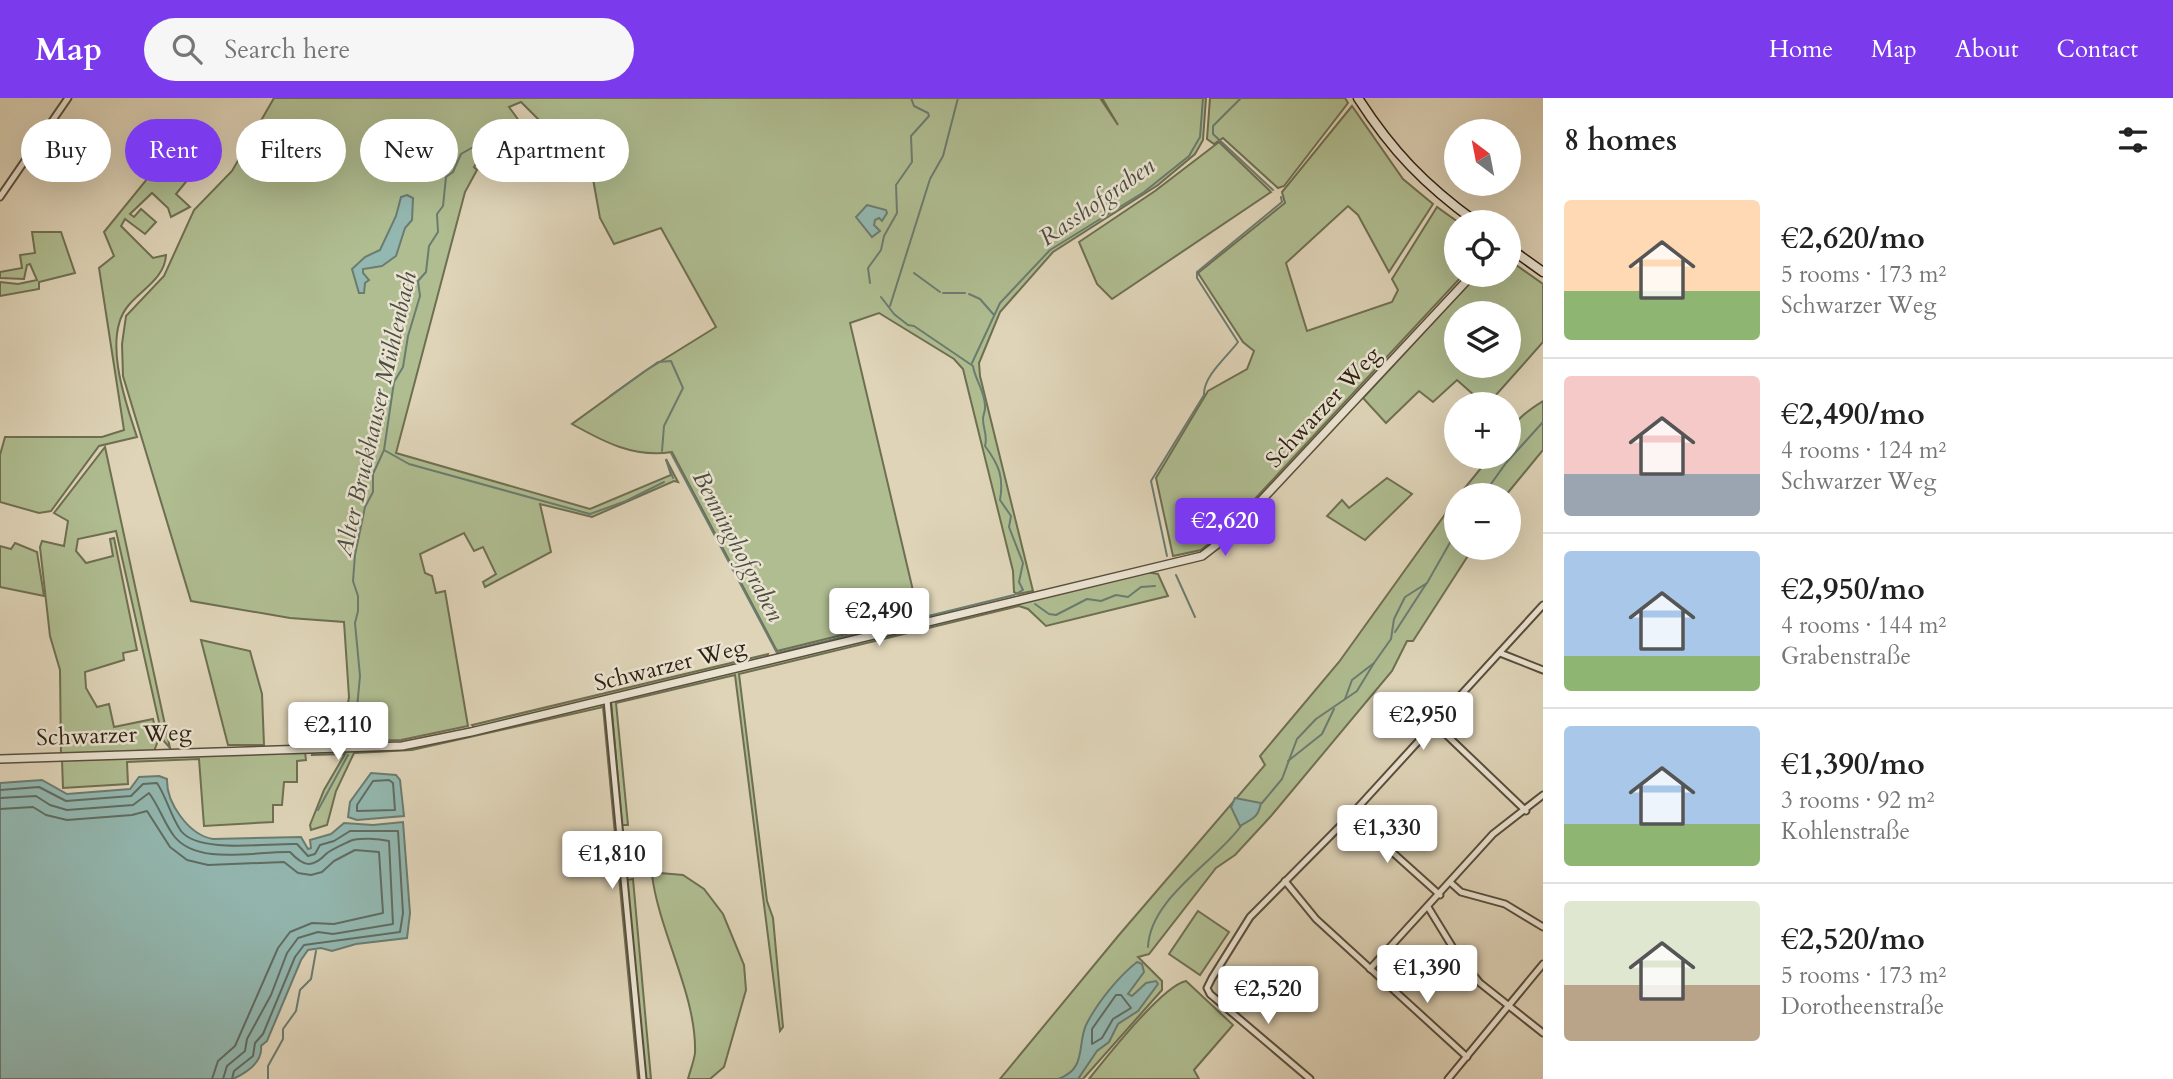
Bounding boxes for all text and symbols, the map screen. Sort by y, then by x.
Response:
search box [144,18,634,81]
text: Map [35,27,102,72]
icon: search [168,30,206,68]
text: Search here [224,32,350,67]
text: Home [1769,33,1833,66]
text: Map [1871,33,1917,66]
text: About [1955,33,2019,66]
text: Contact [2057,33,2138,66]
chip: Buy [21,119,111,182]
chip: Rent [125,119,222,182]
chip: Filters [236,119,346,182]
chip: New [360,119,458,182]
chip: Apartment [472,119,629,182]
north arrow [1444,119,1521,196]
map controls [1444,119,1521,560]
text: 8 homes [1564,120,1677,161]
icon: filters [2114,121,2152,159]
water label: Rasshofgraben [1033,150,1162,254]
button: locate [1444,210,1521,287]
text: €2,620/mo [1781,218,1925,259]
icon: home [1620,228,1704,312]
text: 5 rooms · 173 m² [1781,259,1946,290]
water label: Alter Bruckhauser Mühlenbach [327,268,425,561]
text: Schwarzer Weg [1781,290,1936,321]
button: layers [1444,301,1521,378]
street label: Schwarzer Weg [1259,340,1387,474]
button: + [1444,392,1521,469]
text: €2,490/mo [1781,394,1925,435]
icon: home [1620,404,1704,488]
text: 4 rooms · 124 m² [1781,435,1946,466]
water label: Benninghofgraben [684,465,792,628]
text: Schwarzer Weg [1781,466,1936,497]
button: − [1444,483,1521,560]
pin: €2,620 [1168,498,1282,558]
text: €2,620 [1191,505,1259,536]
text: €2,950/mo [1781,569,1925,610]
icon: home [1620,579,1704,663]
pin: €2,490 [822,588,936,648]
text: €2,490 [845,595,913,626]
text: 4 rooms · 144 m² [1781,610,1946,641]
street label: Schwarzer Weg [591,631,749,699]
text: Grabenstraße [1781,641,1911,672]
pin: €2,950 [1366,692,1480,752]
text: €2,950 [1389,699,1457,730]
pin: €2,110 [281,702,395,762]
text: €2,110 [304,709,372,740]
street label: Schwarzer Weg [36,717,192,753]
text: €1,390/mo [1781,744,1925,785]
icon: home [1620,754,1704,838]
text: 3 rooms · 92 m² [1781,785,1934,816]
pin: €1,330 [1330,806,1444,865]
text: €1,330 [1353,812,1421,843]
text: Kohlenstraße [1781,816,1910,847]
pin: €1,810 [555,832,669,891]
text: €1,810 [578,838,646,869]
text: €2,520/mo [1781,919,1925,960]
icon: home [1620,929,1704,1013]
pin: €1,390 [1370,946,1484,1005]
text: €1,390 [1393,952,1461,983]
text: 5 rooms · 173 m² [1781,960,1946,991]
pin: €2,520 [1211,967,1325,1026]
text: €2,520 [1234,973,1302,1004]
text: Dorotheenstraße [1781,991,1944,1022]

